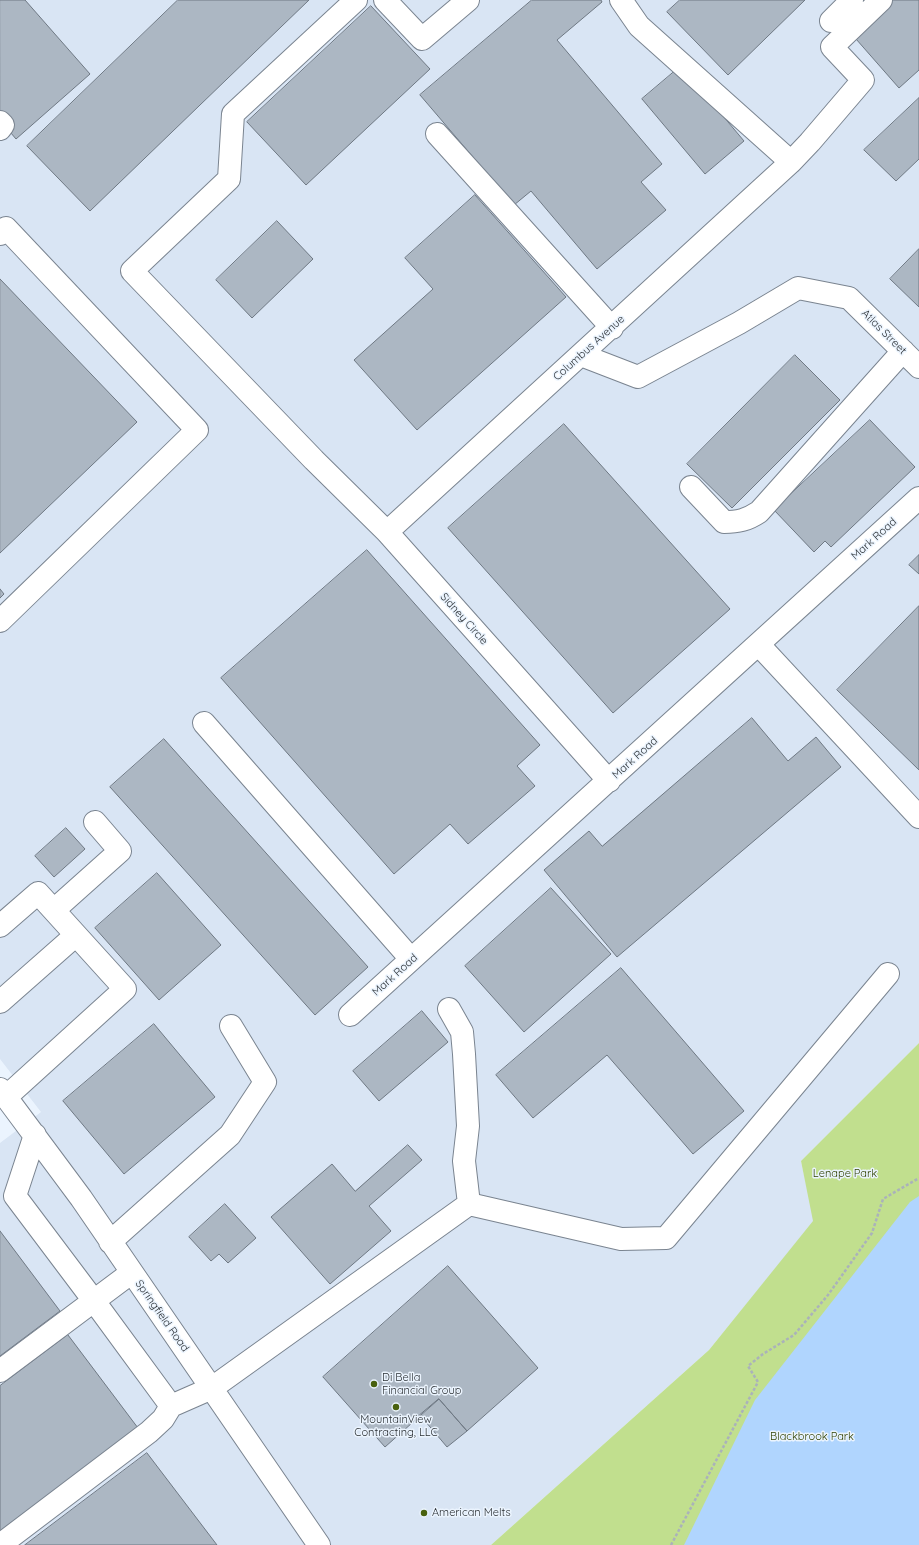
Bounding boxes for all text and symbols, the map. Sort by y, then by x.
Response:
street label: Atlas Street [859,307,909,357]
street label: Columbus Avenue [551,313,627,383]
street label: Mark Road [849,515,899,563]
street label: Sidney Circle [437,590,491,648]
street label: Mark Road [610,734,660,782]
street label: Mark Road [370,951,420,999]
park label: Lenape Park [813,1167,877,1181]
street label: Springfield Road [132,1278,192,1354]
place label: Di Bella Financial Group [382,1371,461,1397]
marker: Di Bella Financial Group [369,1379,379,1389]
marker: MountainView Contracting, LLC [391,1402,401,1412]
place label: MountainView Contracting, LLC [354,1413,438,1439]
park label: Blackbrook Park [770,1430,854,1444]
place label: American Melts [432,1506,511,1520]
marker: American Melts [419,1508,429,1518]

